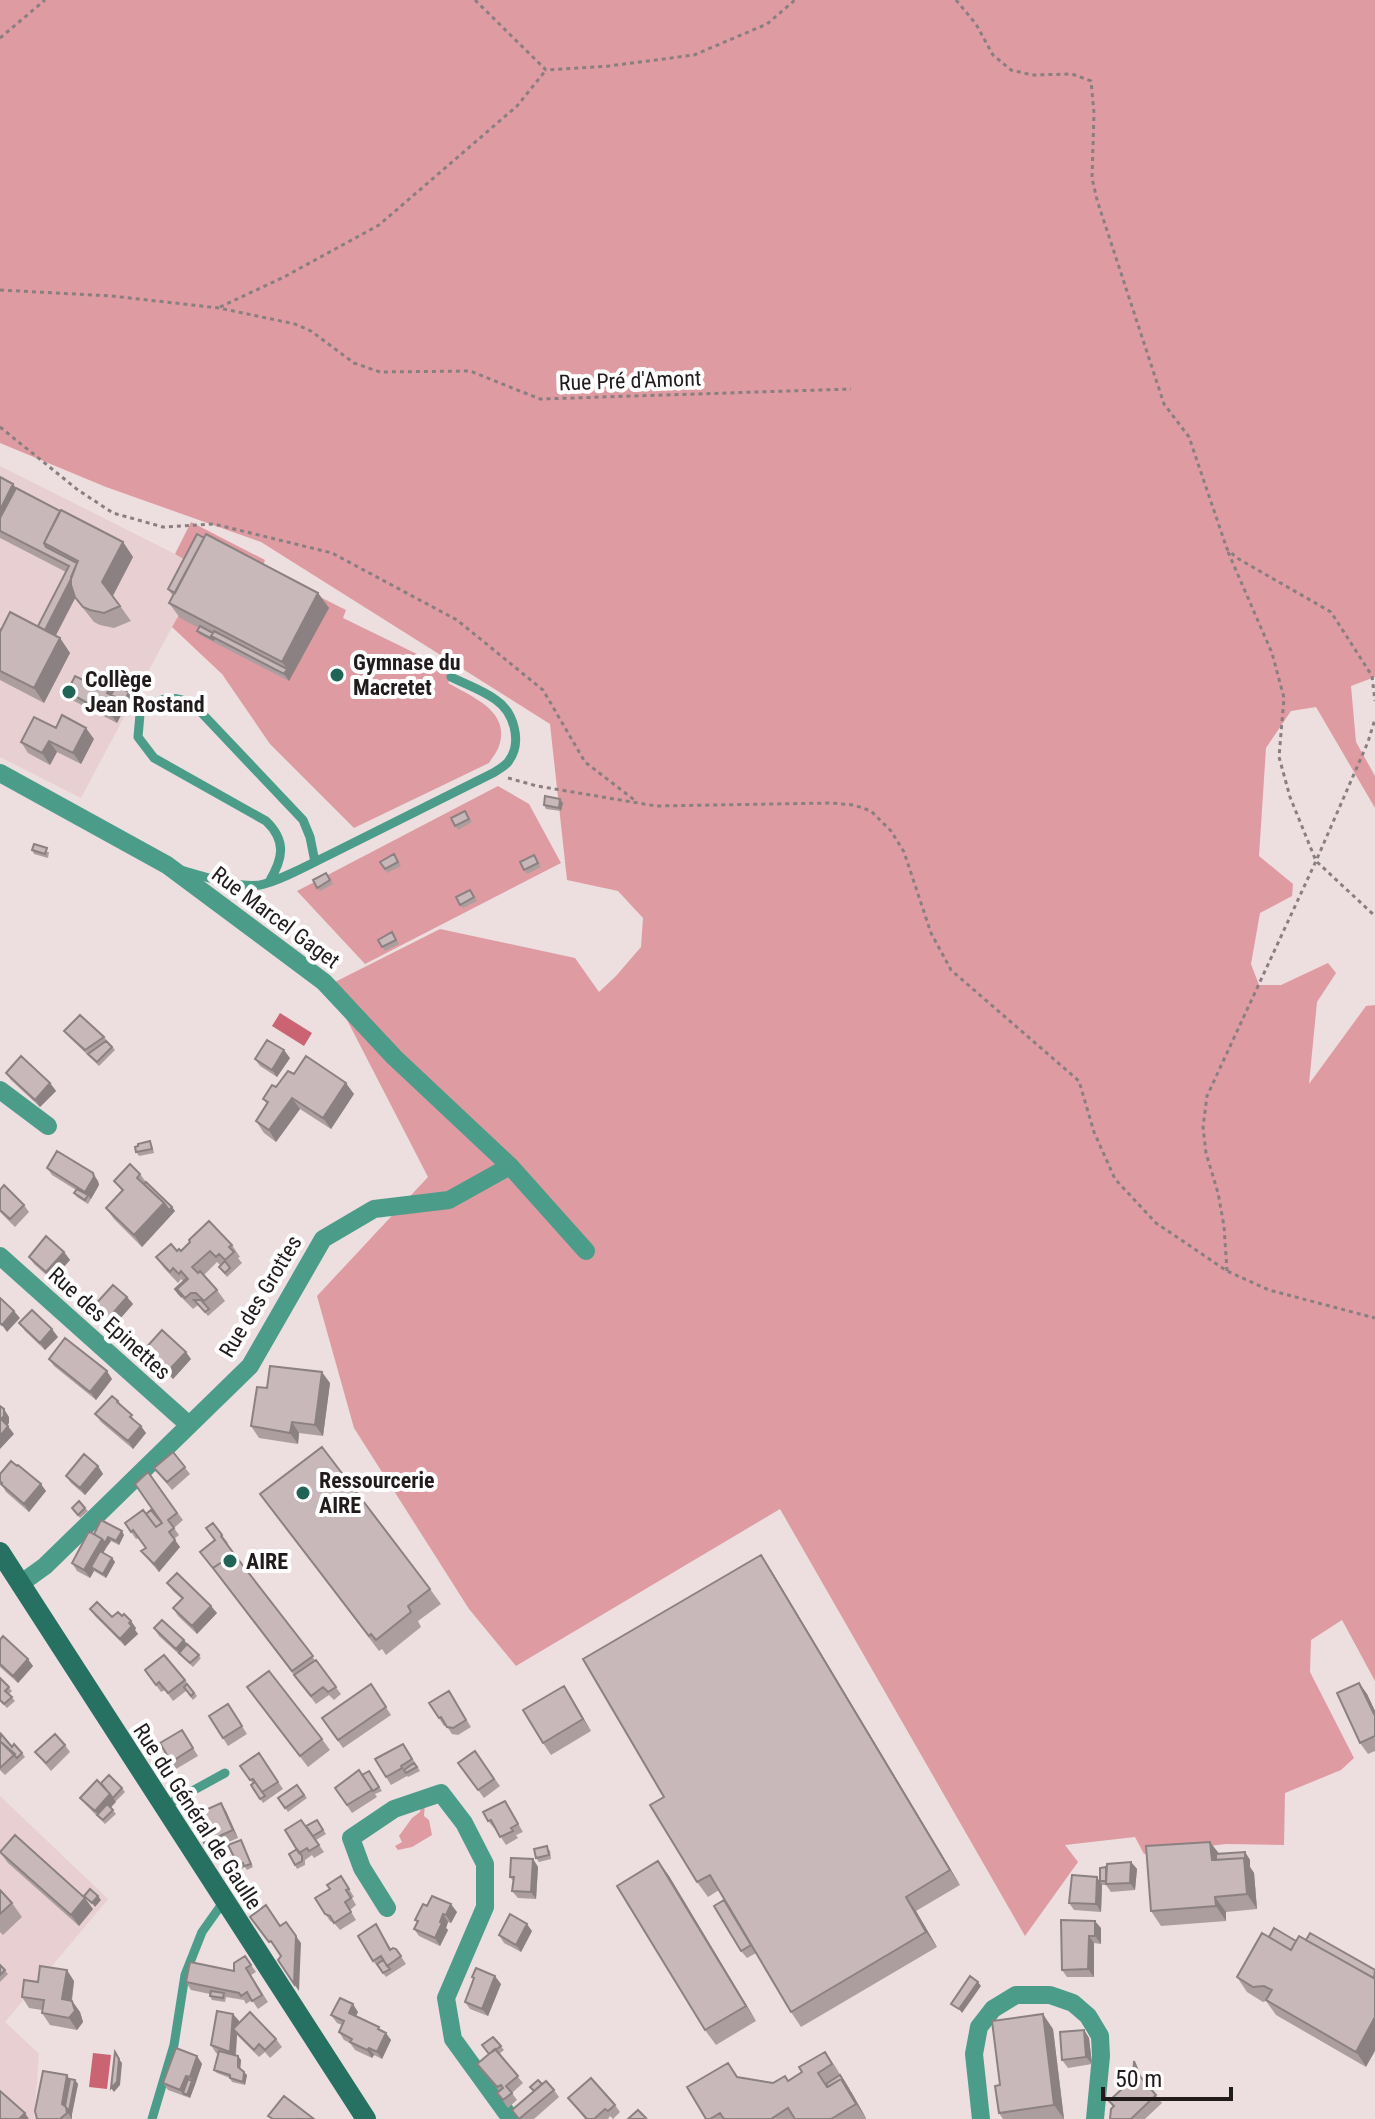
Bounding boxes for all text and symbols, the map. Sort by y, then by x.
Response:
street label: Rue Pré d'Amont [558,366,702,395]
place label: Gymnase du Macretet [353,650,461,700]
marker: Gymnase du Macretet [328,666,346,684]
place label: Collège Jean Rostand [85,667,205,717]
marker: Collège Jean Rostand [60,683,78,701]
street label: Rue Marcel Gaget [207,861,344,973]
street label: Rue des Grottes [214,1231,307,1362]
street label: Rue des Epinettes [44,1262,176,1385]
place label: Ressourcerie AIRE [319,1468,435,1518]
marker: Ressourcerie AIRE [294,1484,312,1502]
place label: AIRE [246,1549,288,1574]
marker: AIRE [221,1552,239,1570]
street label: Rue du Général de Gaulle [128,1719,267,1914]
scale bar [1103,2051,1231,2101]
text: 50 m [1115,2065,1162,2093]

